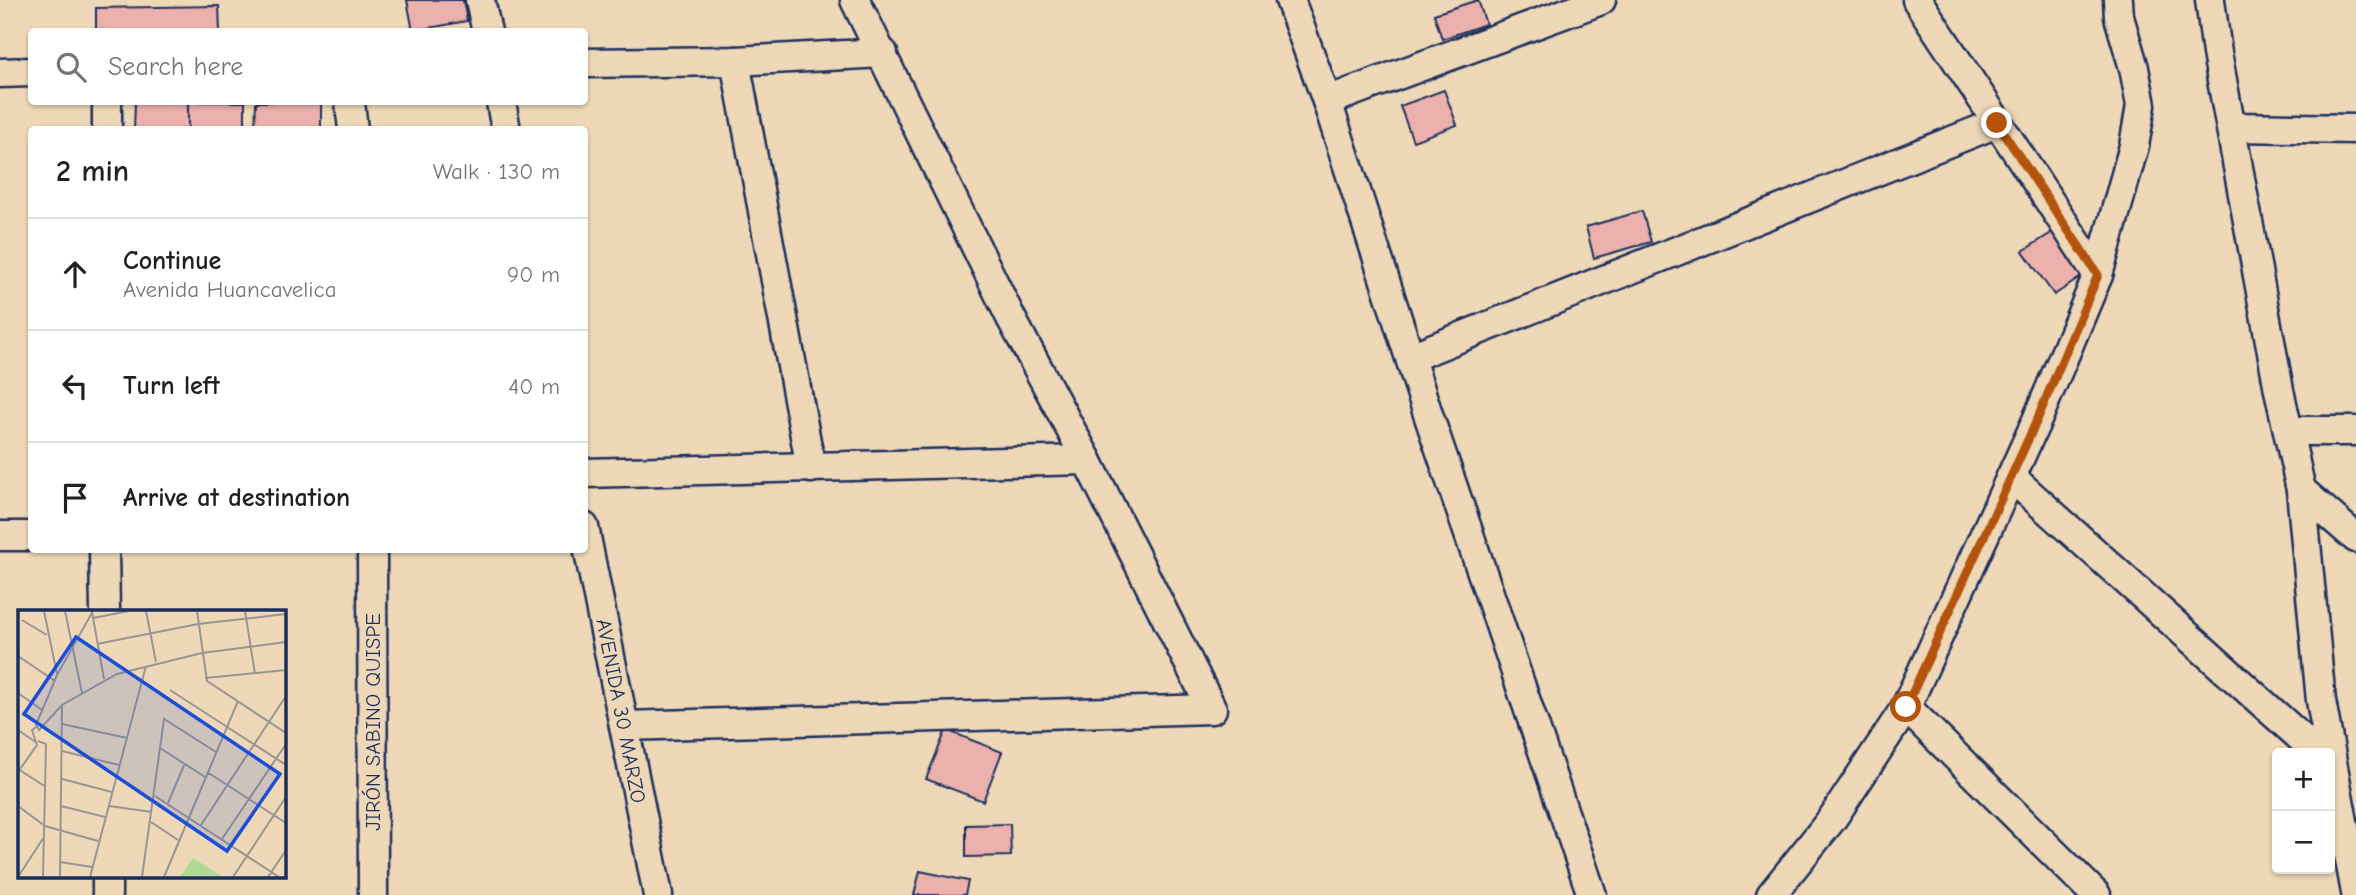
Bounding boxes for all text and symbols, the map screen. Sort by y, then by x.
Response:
search box [28,28,588,105]
icon: search [52,48,90,86]
text: Search here [108,52,243,82]
route end [1981,107,2012,138]
text: 2 min [56,154,129,189]
text: Walk · 130 m [433,158,560,185]
text: Continue [123,246,221,276]
icon: ahead [56,255,94,293]
text: 90 m [507,261,560,288]
text: Avenida Huancavelica [123,276,337,303]
icon: left [56,367,94,405]
text: Turn left [123,371,220,401]
text: 40 m [508,373,560,400]
icon: arrive [56,479,94,517]
text: Arrive at destination [123,483,350,513]
inset map [18,610,285,878]
street label: JIRÓN SABINO QUISPE [361,613,385,831]
street label: AVENIDA 30 MARZO [591,617,651,805]
route start [1890,691,1921,722]
map controls [2272,748,2335,874]
button: + [2272,748,2335,811]
button: − [2272,811,2335,874]

